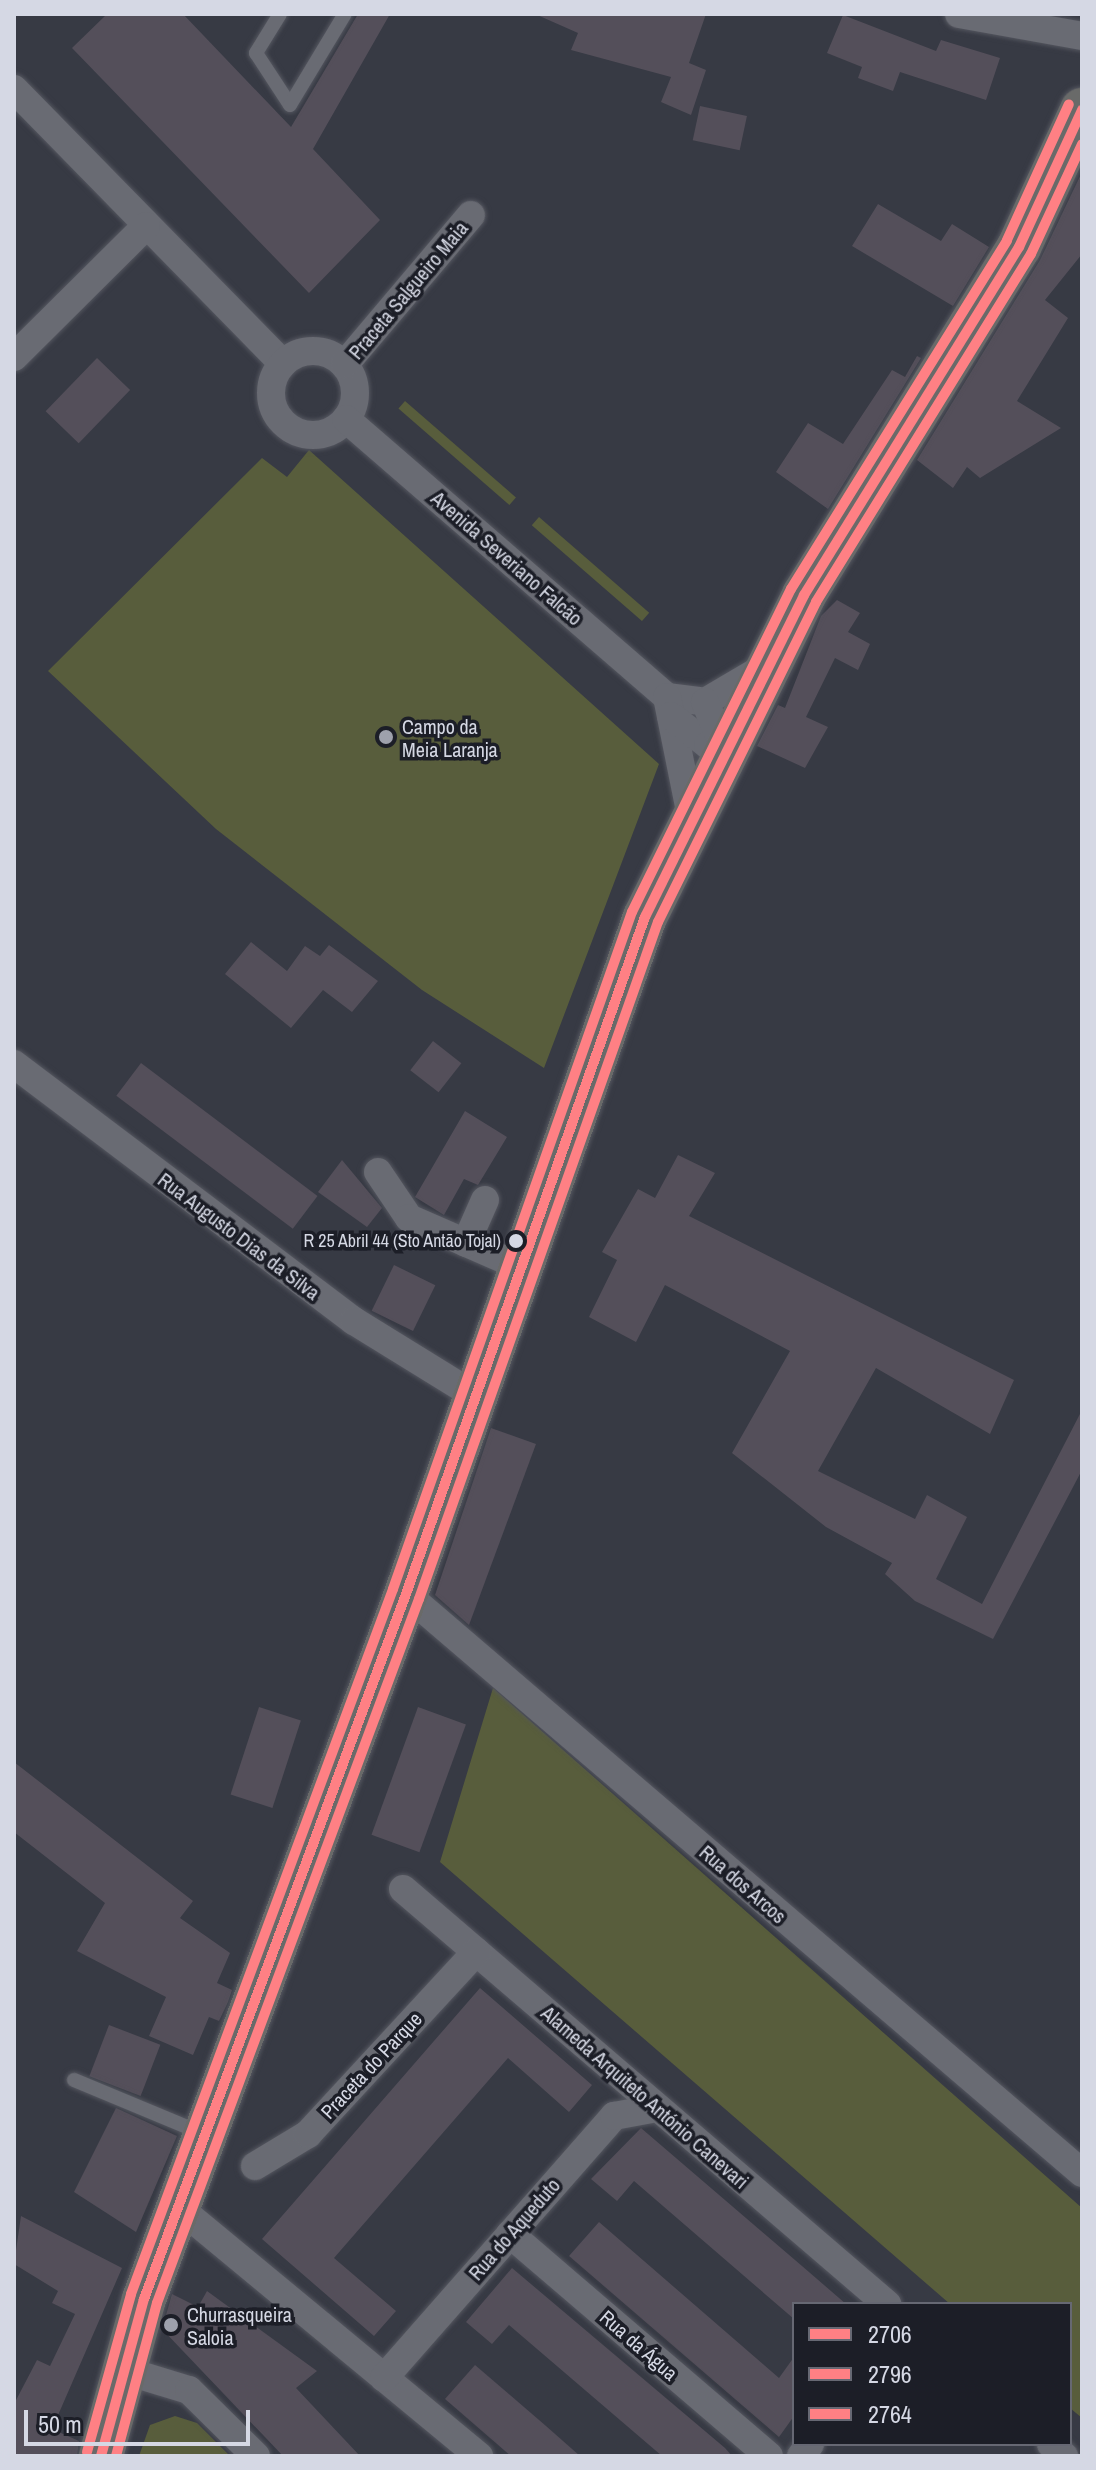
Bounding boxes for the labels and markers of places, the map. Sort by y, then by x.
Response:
place label: Campo da Meia Laranja [402,714,498,761]
marker: Campo da Meia Laranja [377,728,395,746]
place label: R 25 Abril 44 (Sto Antão Tojal) [302,1230,501,1252]
marker: R 25 Abril 44 (Sto Antão Tojal) [508,1233,524,1249]
place label: Churrasqueira Saloia [187,2302,292,2349]
marker: Churrasqueira Saloia [162,2316,180,2334]

